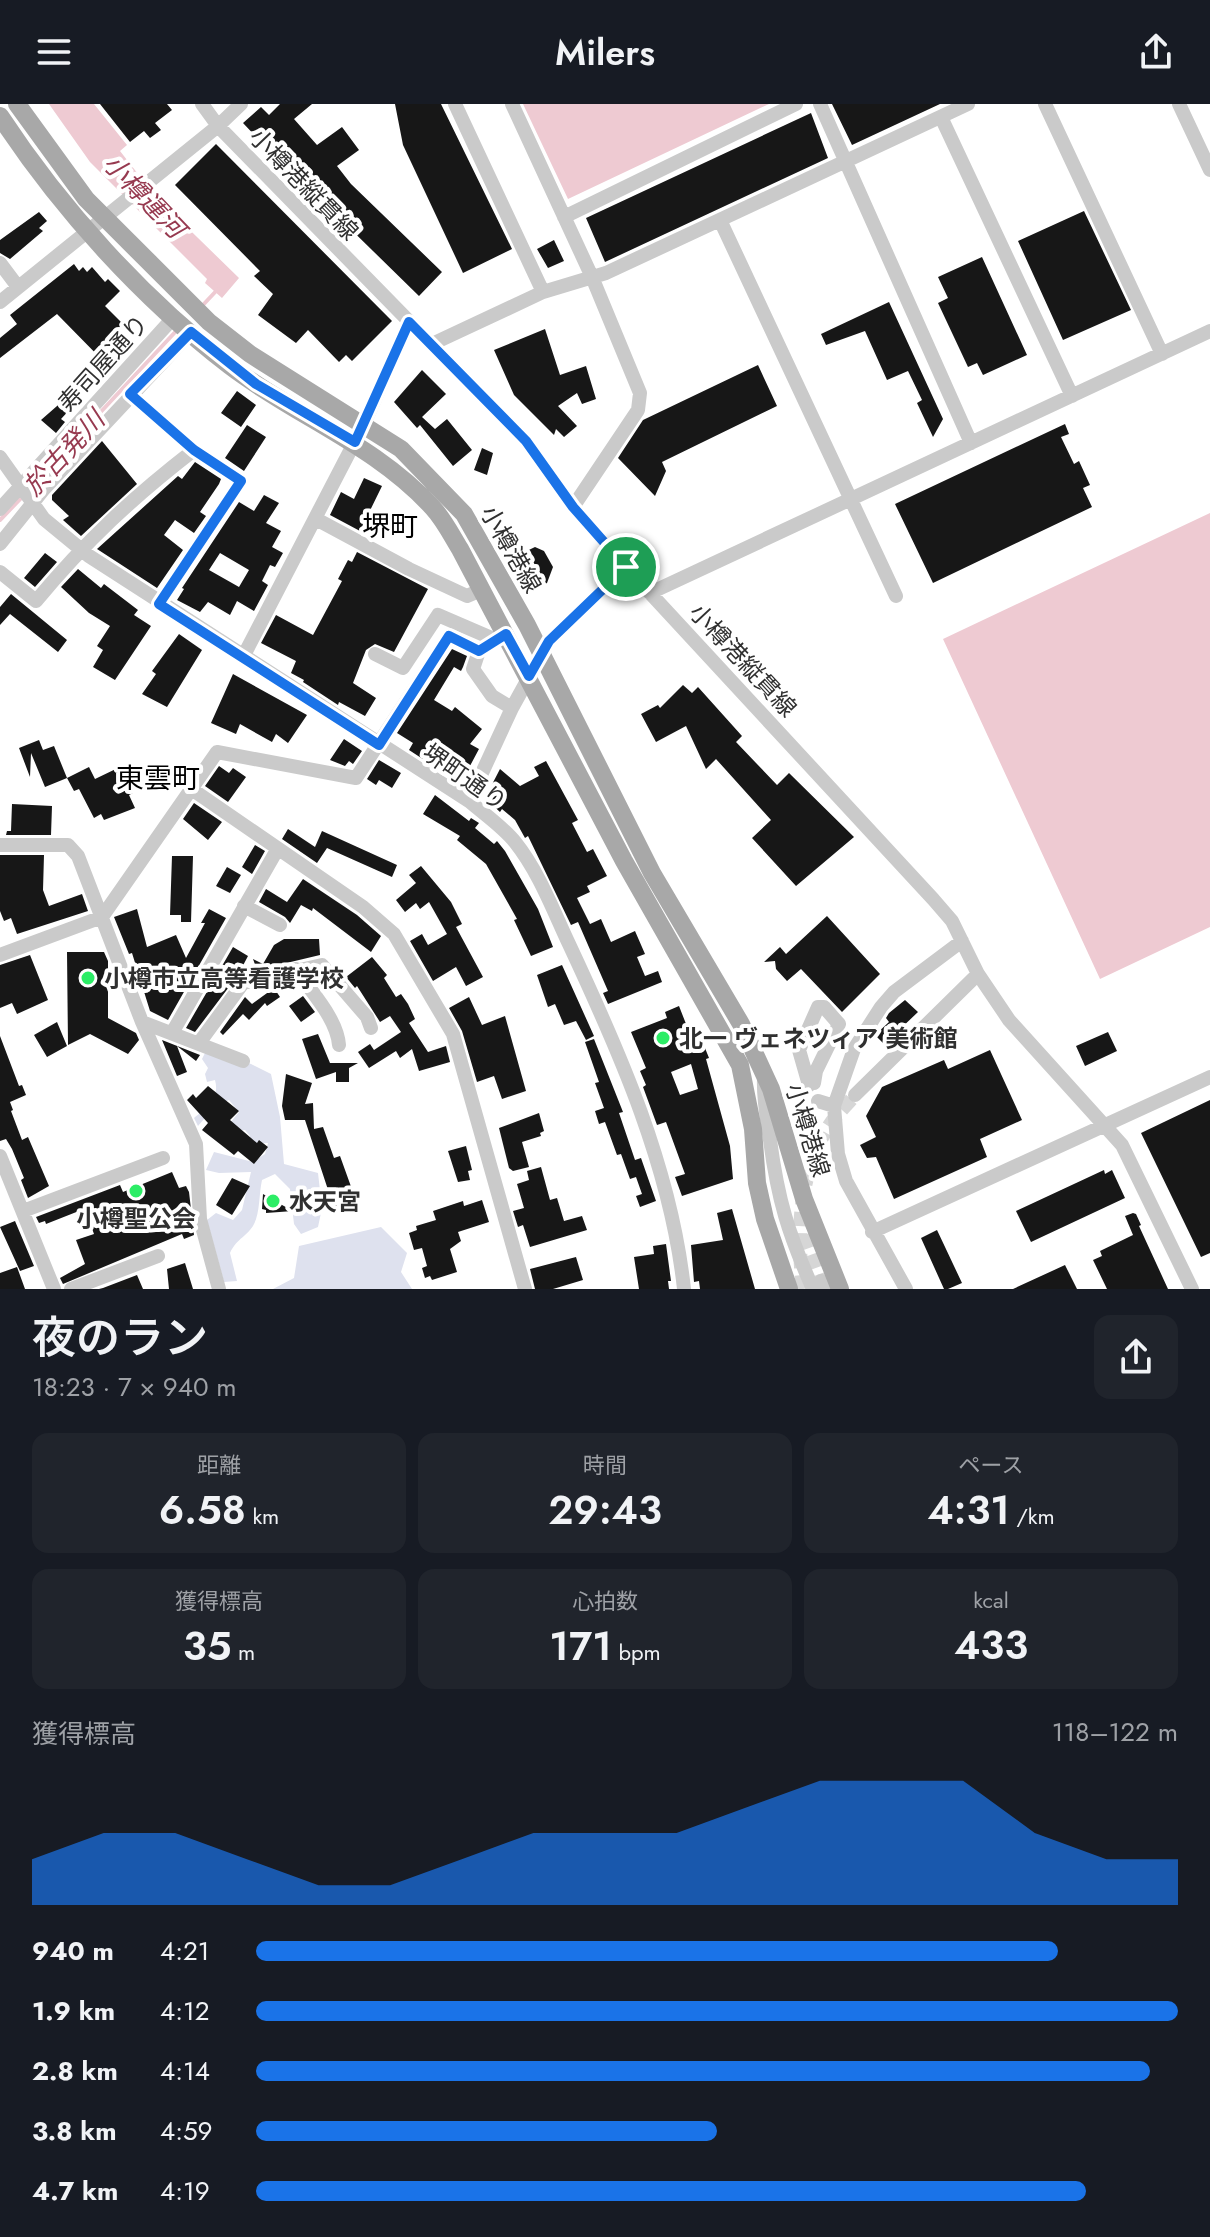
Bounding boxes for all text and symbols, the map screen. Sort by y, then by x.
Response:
text: Milers [555,26,655,78]
icon: menu [32,30,76,74]
icon: share [1134,30,1178,74]
street label: 小樽港縦貫線 [241,120,367,248]
water label: 小樽運河 [94,145,197,250]
street label: 寿司屋通り [50,307,156,419]
water label: 於古発川 [15,400,115,504]
street label: 小樽港線 [472,499,550,599]
district label: 堺町 [362,506,418,547]
pin [592,533,660,601]
icon: arrive [604,545,648,589]
street label: 小樽港縦貫線 [681,595,805,725]
street label: 堺町通り [416,735,514,819]
district label: 東雲町 [116,758,200,799]
place label: 小樽市立高等看護学校 [104,961,344,996]
marker: 小樽市立高等看護学校 [79,969,97,987]
place label: 北一 ヴェネツィア 美術館 [679,1021,957,1056]
marker: 北一 ヴェネツィア 美術館 [654,1029,672,1047]
street label: 小樽港線 [777,1079,839,1181]
marker: 小樽聖公会 [127,1182,145,1200]
place label: 水天宮 [289,1184,361,1219]
marker: 水天宮 [264,1192,282,1210]
place label: 小樽聖公会 [76,1201,196,1236]
text: 夜のラン [32,1306,208,1370]
button: share [1094,1315,1178,1399]
text: 18:23 · 7 × 940 m [32,1368,237,1406]
text: 距離 [197,1449,241,1481]
text: 時間 [583,1449,627,1481]
text: ペース [959,1449,1023,1481]
text: 6.58 [159,1481,246,1539]
text: 29:43 [548,1481,662,1539]
text: 4:31 [927,1481,1010,1539]
text: km [246,1500,279,1532]
text: /km [1010,1500,1055,1532]
text: kcal [973,1584,1009,1616]
text: 獲得標高 [175,1585,263,1617]
text: 心拍数 [572,1585,638,1617]
text: 433 [954,1616,1028,1674]
text: 35 [183,1617,231,1675]
text: 171 [549,1617,612,1675]
text: m [231,1636,255,1668]
text: bpm [612,1636,661,1668]
text: 118–122 m [1052,1713,1178,1751]
text: 獲得標高 [32,1715,136,1753]
text: 940 m [32,1932,114,1970]
text: 4:21 [160,1932,209,1970]
text: 1.9 km [32,1992,115,2030]
text: 4:12 [160,1992,209,2030]
text: 2.8 km [32,2052,118,2090]
text: 4:14 [160,2052,210,2090]
text: 3.8 km [32,2112,117,2150]
text: 4:59 [160,2112,213,2150]
text: 4.7 km [32,2172,118,2210]
text: 4:19 [160,2172,210,2210]

